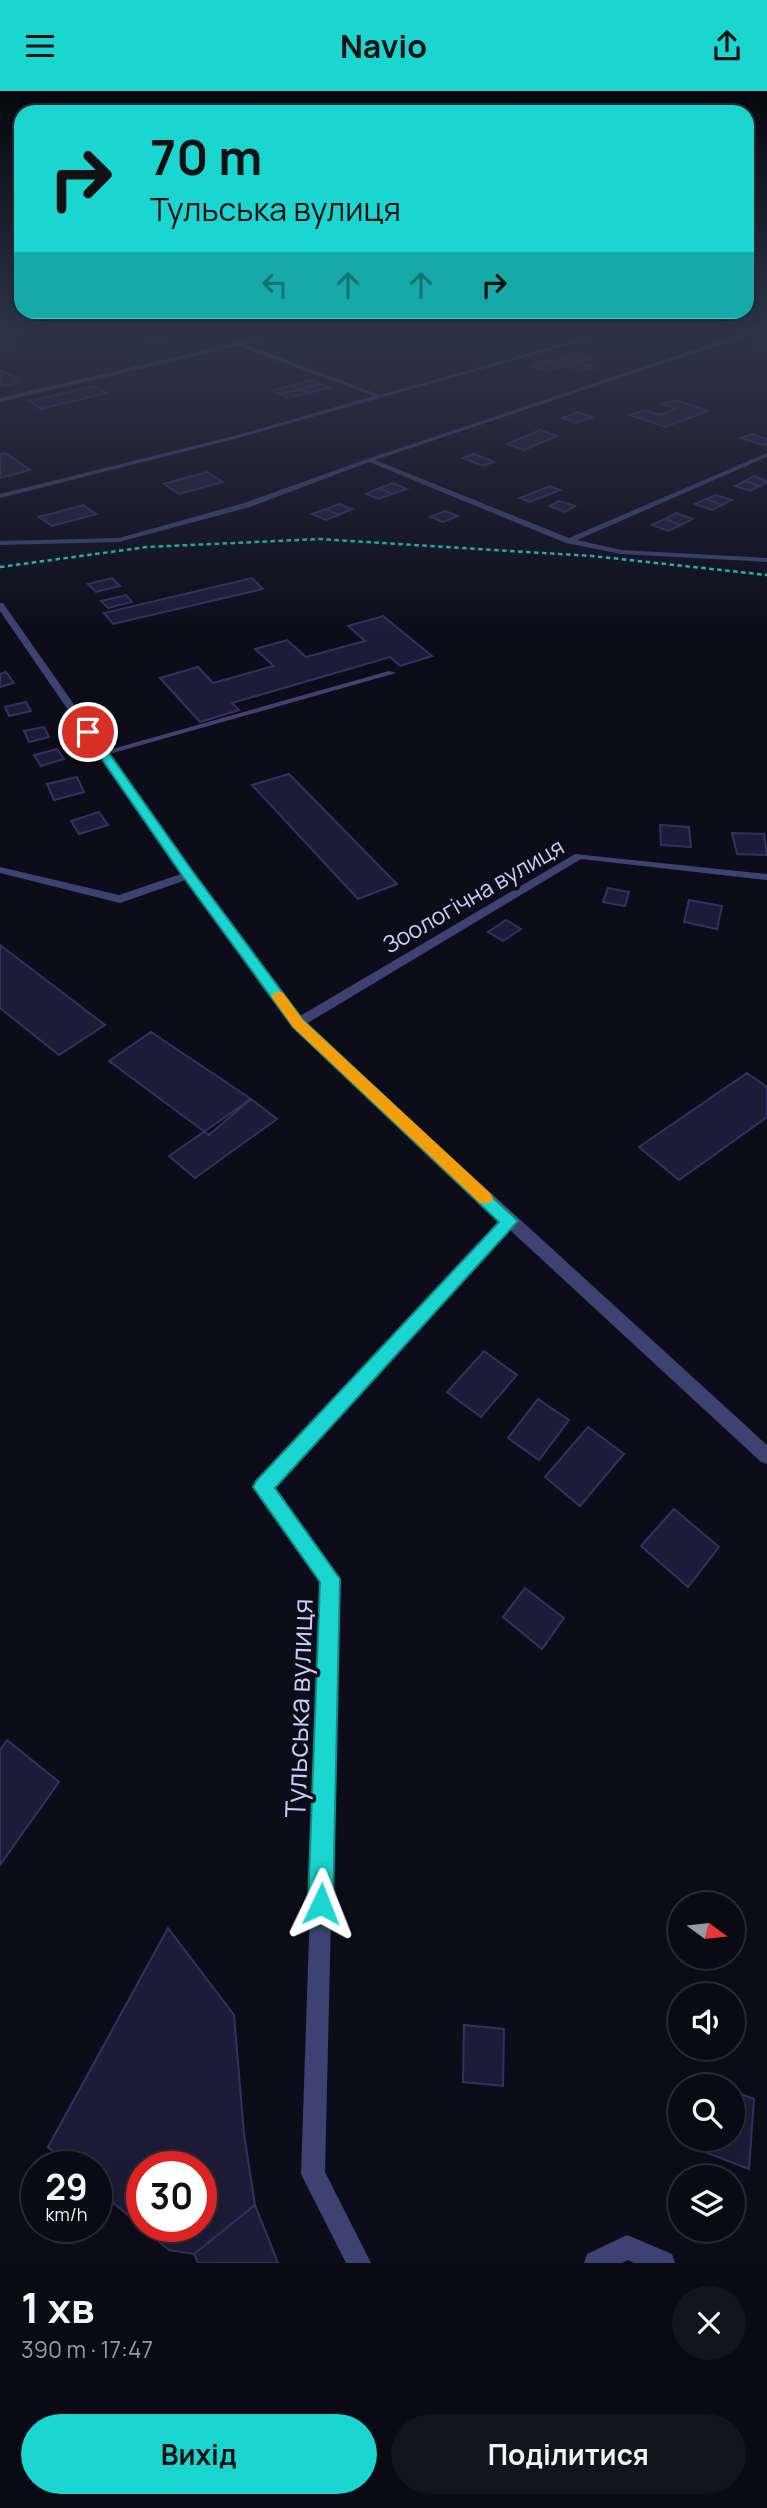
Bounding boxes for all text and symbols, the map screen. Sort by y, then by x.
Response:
text: Navio [340,24,427,68]
icon: menu [21,27,59,65]
icon: share [708,27,746,65]
text: 70 m [150,123,262,190]
icon: right [35,133,126,224]
text: Тульська вулиця [150,187,401,231]
icon: left [256,266,294,304]
icon: ahead [329,266,367,304]
icon: ahead [402,266,440,304]
icon: right [475,266,513,304]
pin [58,702,118,762]
icon: arrive [69,713,107,751]
street label: Зоологічна вулиця [376,830,570,960]
street label: Тульська вулиця [275,1598,321,1818]
position arrow [284,1867,358,1941]
north arrow [668,1892,746,1969]
map controls [668,1892,745,2242]
button: sound [668,1983,745,2060]
button: search [668,2074,745,2151]
speed limit sign: 30 [126,2151,217,2242]
text: 29 [45,2163,88,2211]
button: layers [668,2165,745,2242]
text: km/h [46,2202,87,2226]
text: 1 хв [21,2278,95,2336]
button: close [672,2286,746,2360]
text: 390 m · 17:47 [21,2333,153,2365]
button: Вихід [21,2414,377,2494]
button: Поділитися [391,2414,746,2494]

